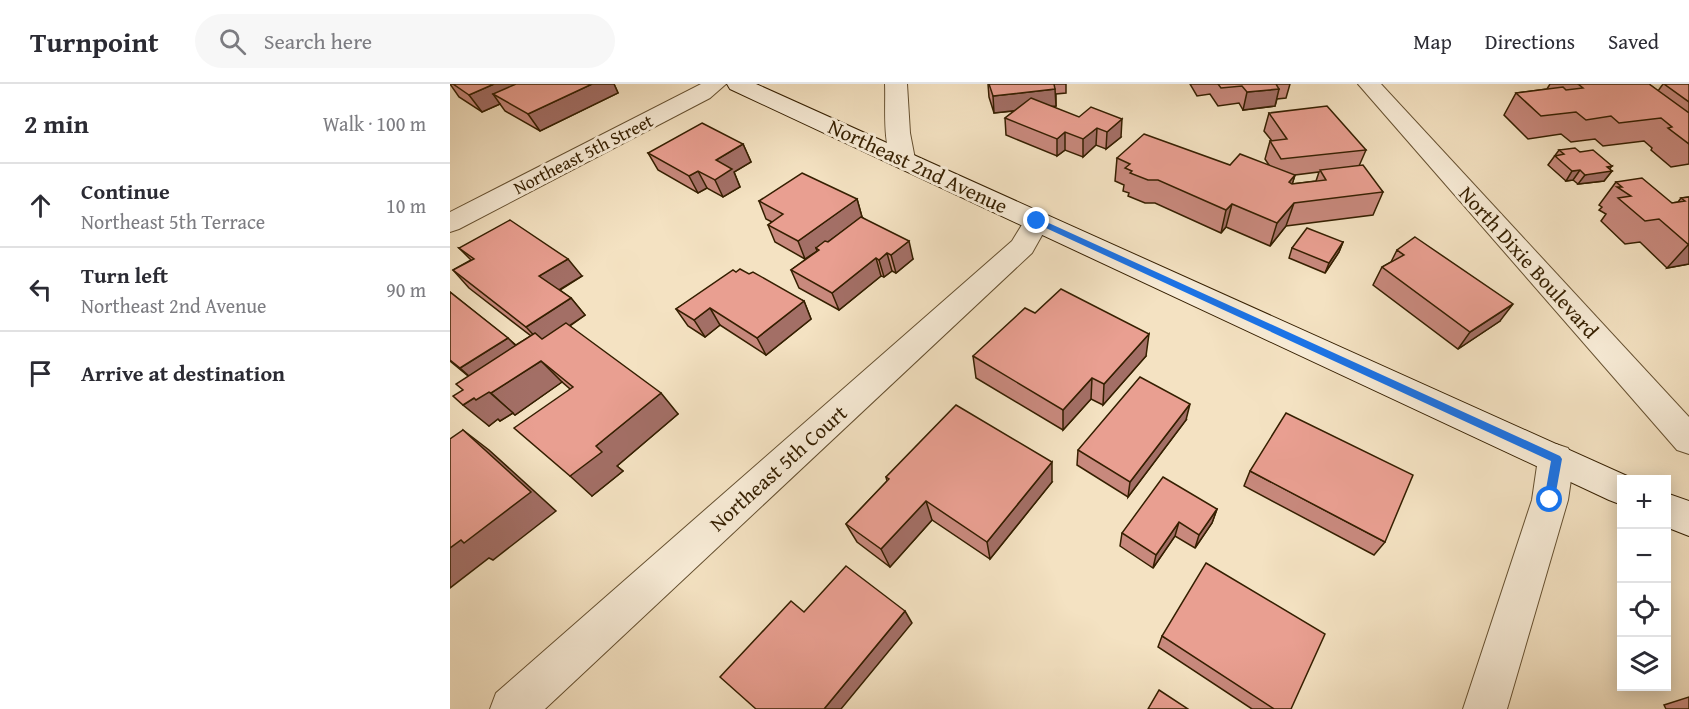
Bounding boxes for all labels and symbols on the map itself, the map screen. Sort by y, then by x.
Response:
street label: Northeast 5th Street [508,107,658,201]
street label: Northeast 2nd Avenue [823,111,1013,221]
street label: North Dixie Boulevard [1452,179,1607,346]
route end [1023,207,1049,233]
street label: Northeast 5th Court [702,397,854,538]
route start [1536,486,1562,512]

